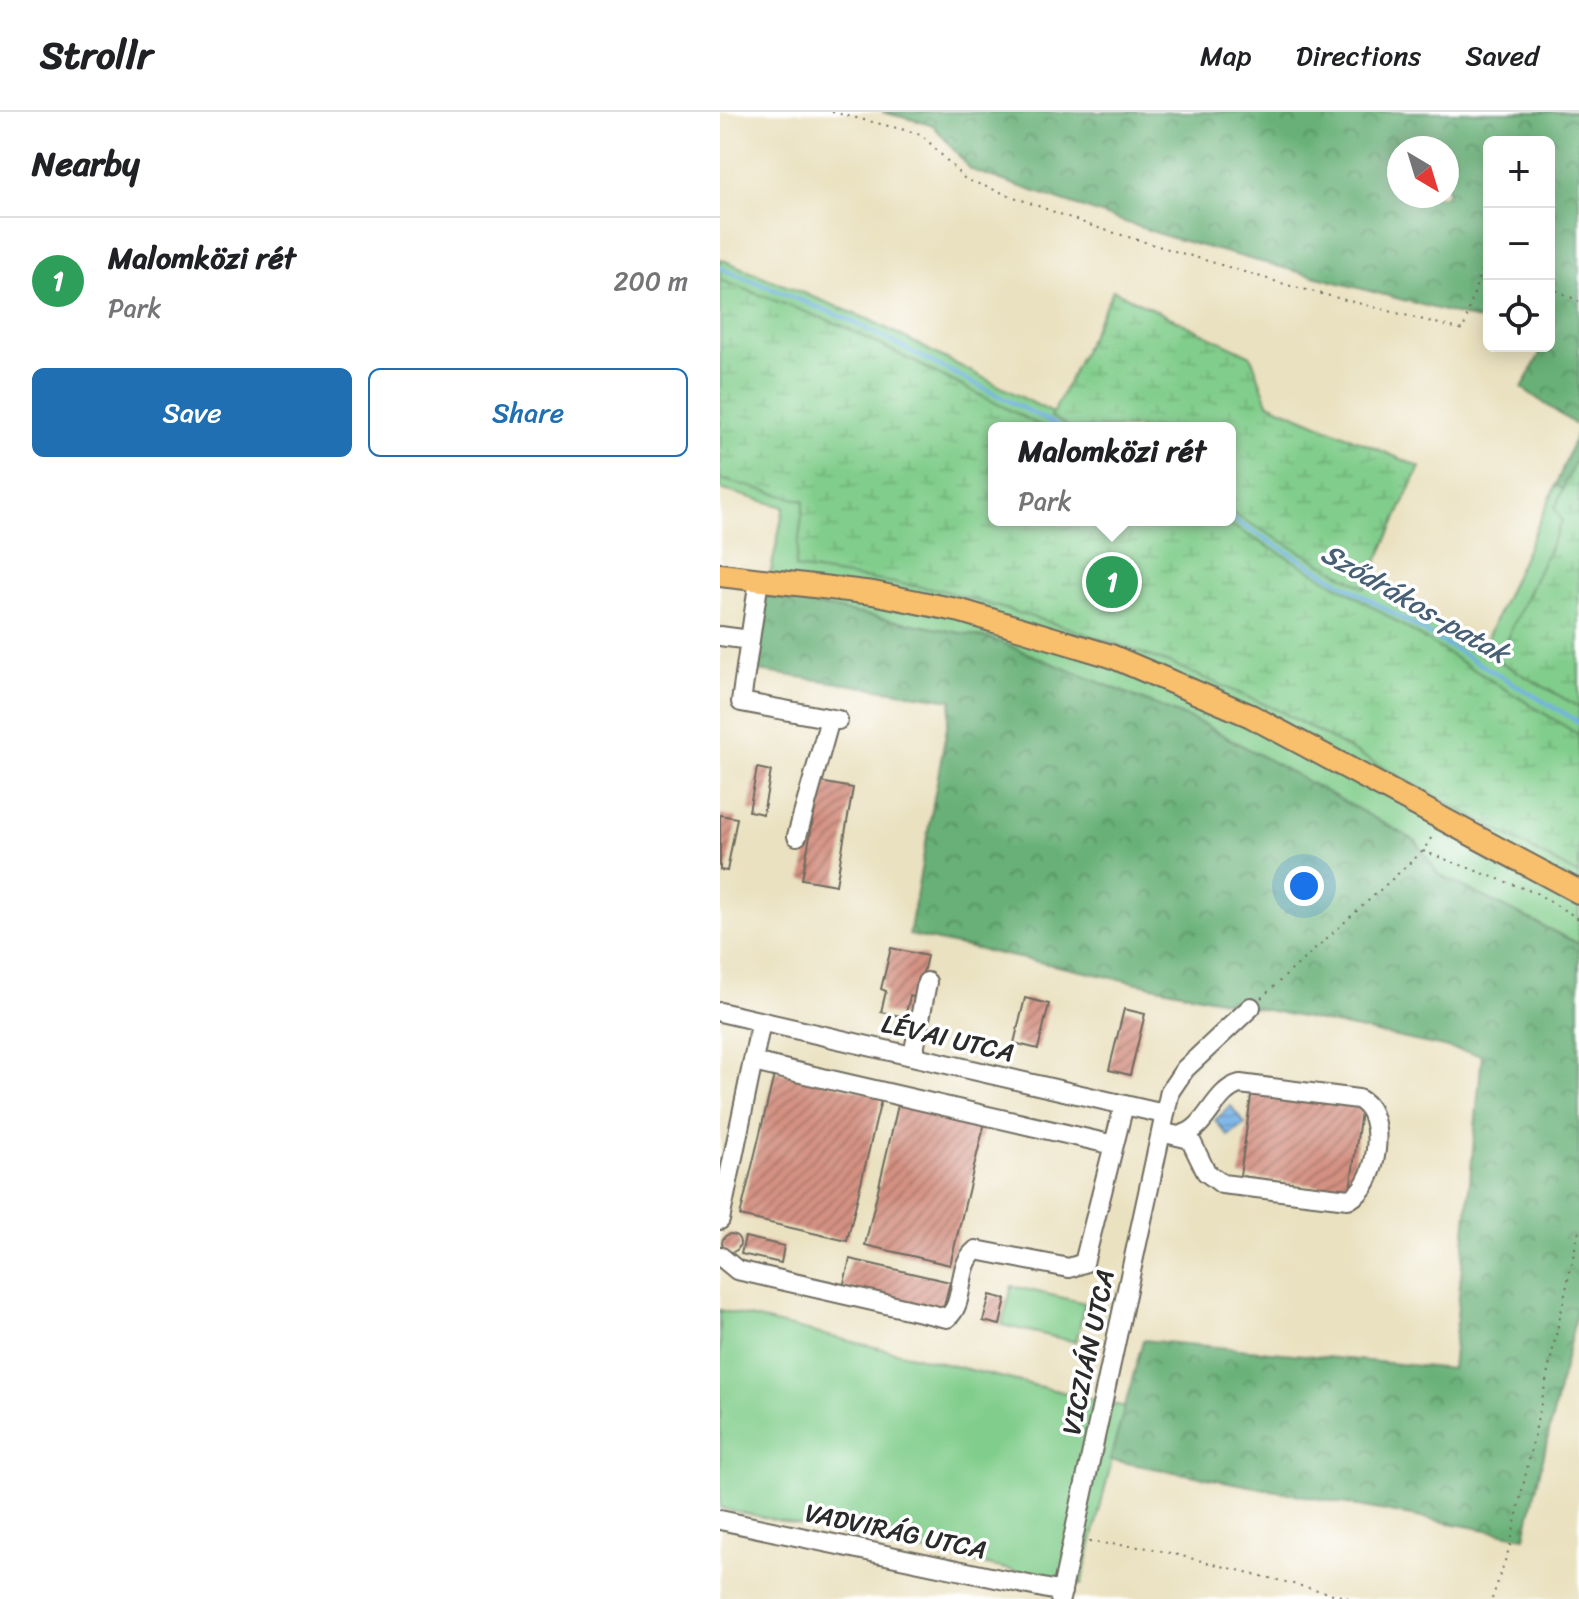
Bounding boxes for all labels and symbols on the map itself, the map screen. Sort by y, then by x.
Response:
north arrow [1387,136,1459,208]
water label: Sződrákos-patak [1312,529,1521,678]
pin: 1 [1086,552,1138,612]
your location [1284,866,1324,906]
street label: LÉVAI UTCA [877,1000,1019,1076]
street label: VICZIÁN UTCA [1048,1265,1128,1439]
street label: VADVIRÁG UTCA [801,1489,991,1573]

